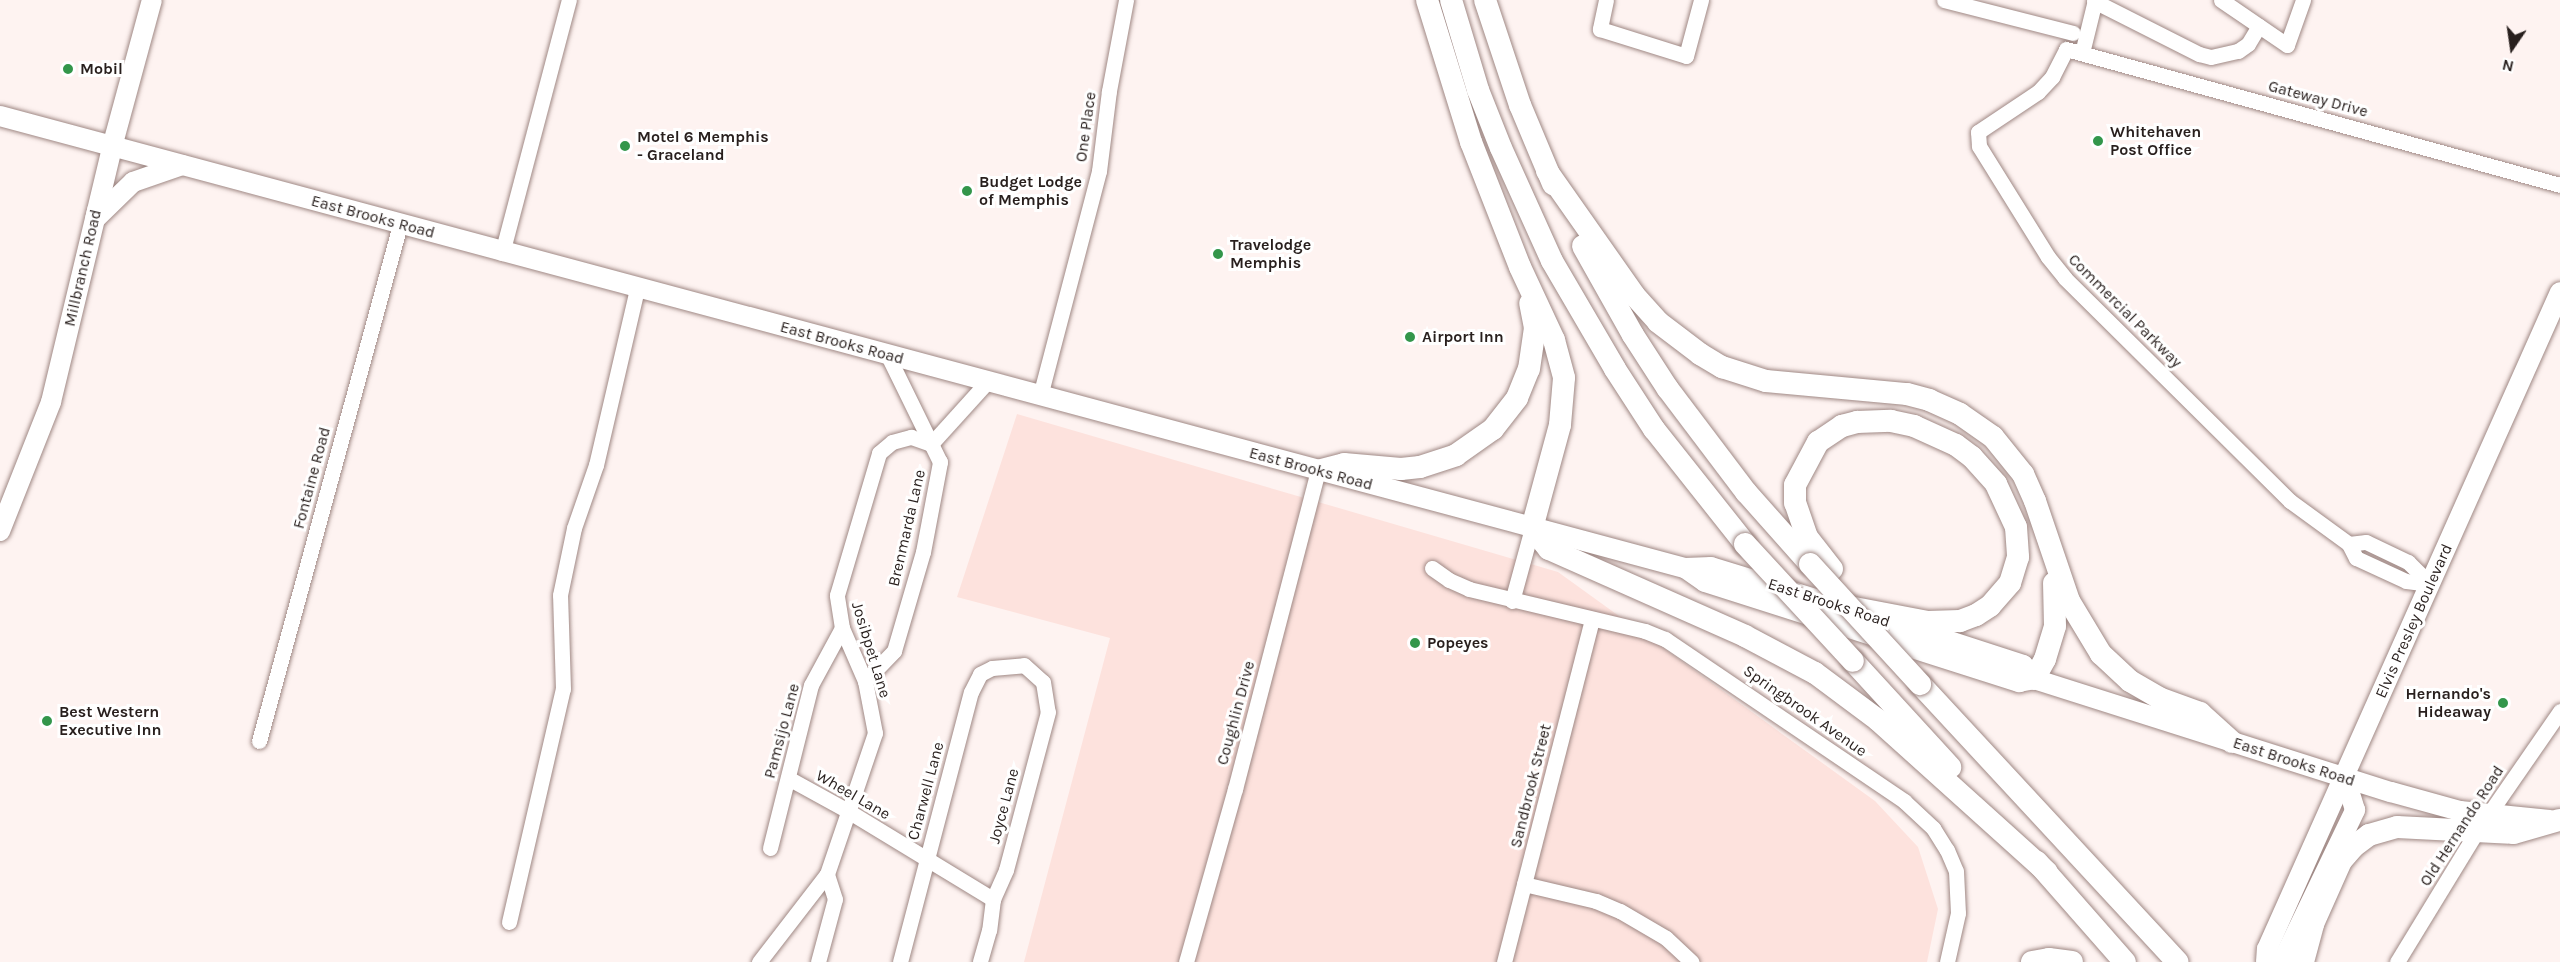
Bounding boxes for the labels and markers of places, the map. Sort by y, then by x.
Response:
place label: Mobil [80,59,123,79]
marker: Mobil [61,62,75,76]
place label: Whitehaven Post Office [2110,122,2201,160]
place label: Motel 6 Memphis - Graceland [637,127,769,165]
marker: Whitehaven Post Office [2091,134,2105,148]
marker: Motel 6 Memphis - Graceland [618,139,632,153]
place label: Budget Lodge of Memphis [979,172,1082,210]
marker: Budget Lodge of Memphis [960,184,974,198]
place label: Travelodge Memphis [1230,235,1311,273]
marker: Travelodge Memphis [1211,247,1225,261]
place label: Airport Inn [1422,327,1504,347]
marker: Airport Inn [1403,330,1417,344]
place label: Popeyes [1427,633,1489,653]
marker: Popeyes [1408,636,1422,650]
place label: Hernando's Hideaway [2405,684,2491,722]
marker: Hernando's Hideaway [2496,696,2510,710]
place label: Best Western Executive Inn [59,702,161,740]
marker: Best Western Executive Inn [40,714,54,728]

